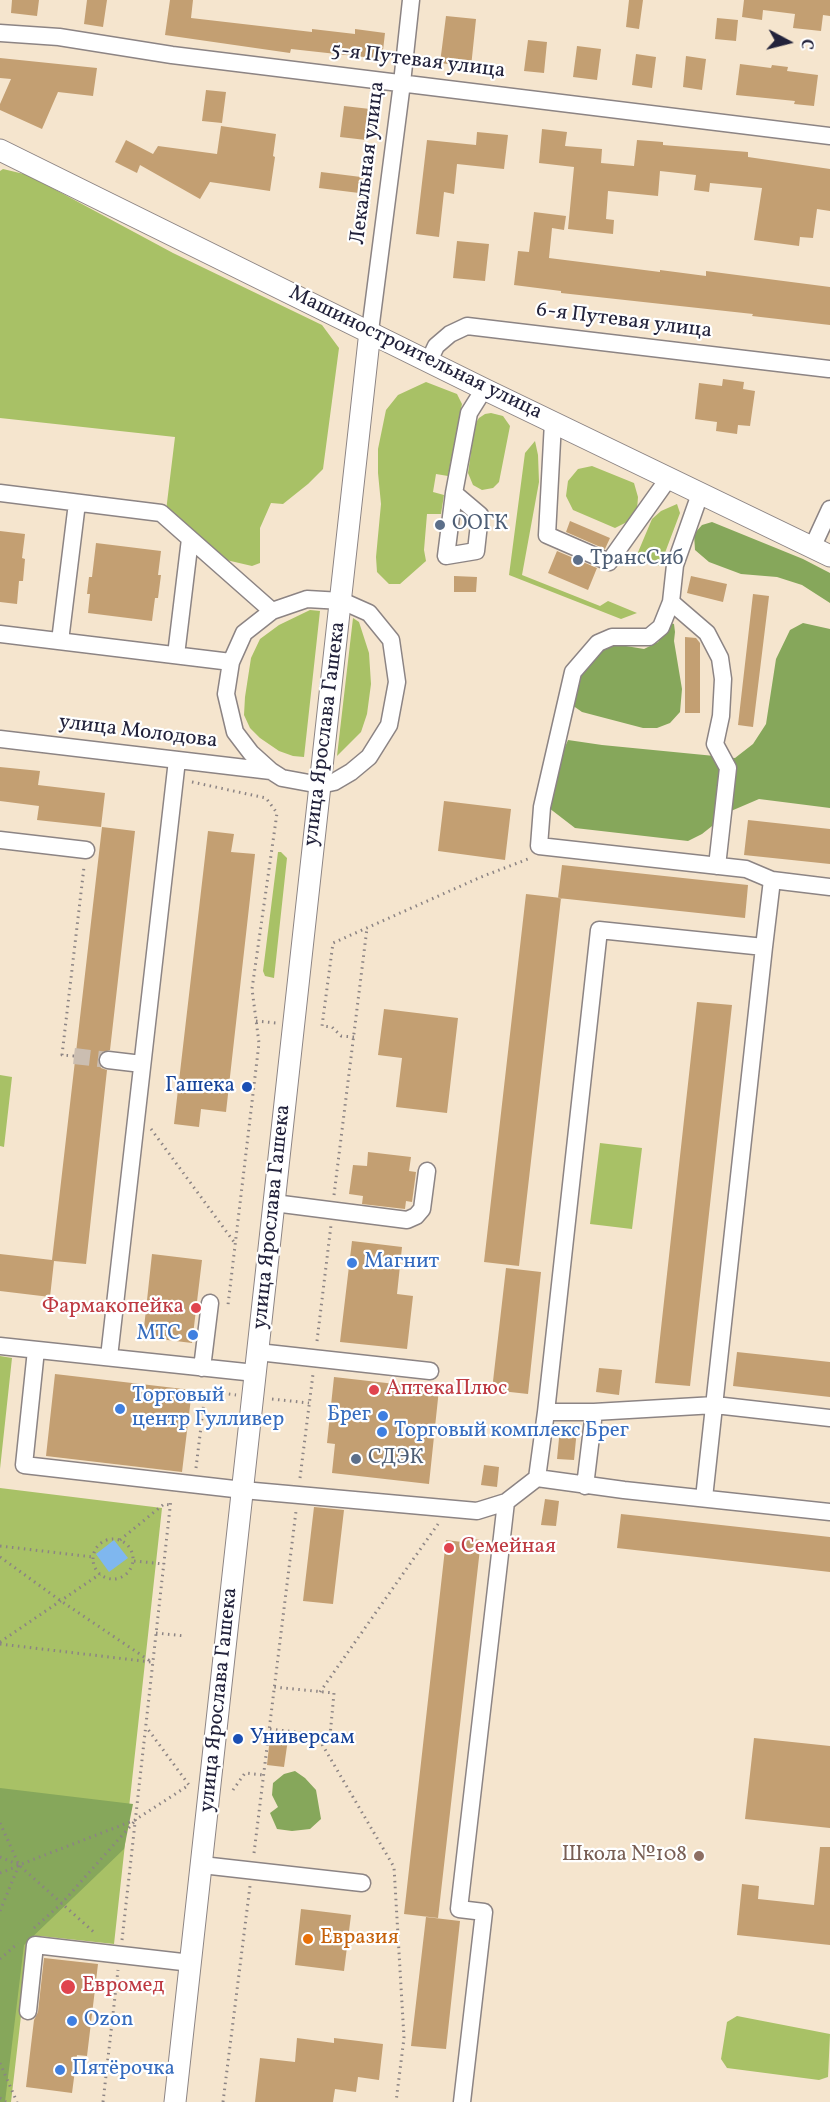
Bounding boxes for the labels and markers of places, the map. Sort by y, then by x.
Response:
place label: ООГК [452,512,508,538]
marker: ООГК [433,518,447,532]
place label: ТрансСиб [590,547,684,573]
marker: ТрансСиб [571,553,585,567]
place label: Гашека [165,1074,235,1100]
marker: Гашека [240,1080,254,1094]
place label: Магнит [364,1250,439,1276]
marker: Магнит [345,1256,359,1270]
place label: Фармакопейка [42,1295,184,1321]
marker: Фармакопейка [189,1301,203,1315]
place label: МТС [136,1322,181,1348]
marker: МТС [186,1328,200,1342]
place label: АптекаПлюс [386,1377,507,1403]
marker: АптекаПлюс [367,1383,381,1397]
place label: Торговый центр Гулливер [132,1384,284,1434]
marker: Торговый центр Гулливер [113,1402,127,1416]
place label: Брег [327,1403,371,1429]
marker: Брег [376,1409,390,1423]
place label: Торговый комплекс Брег [394,1419,629,1445]
marker: Торговый комплекс Брег [375,1425,389,1439]
place label: СДЭК [368,1446,424,1472]
marker: СДЭК [349,1452,363,1466]
place label: Семейная [461,1535,556,1561]
marker: Семейная [442,1541,456,1555]
place label: Универсам [250,1726,355,1752]
marker: Универсам [231,1732,245,1746]
place label: Школа №108 [562,1843,687,1869]
marker: Школа №108 [692,1849,706,1863]
place label: Евразия [320,1926,399,1952]
marker: Евразия [301,1932,315,1946]
place label: Евромед [82,1974,164,2000]
marker: Евромед [59,1978,77,1996]
place label: Ozon [84,2008,134,2034]
marker: Ozon [65,2014,79,2028]
place label: Пятёрочка [72,2057,175,2083]
marker: Пятёрочка [53,2063,67,2077]

